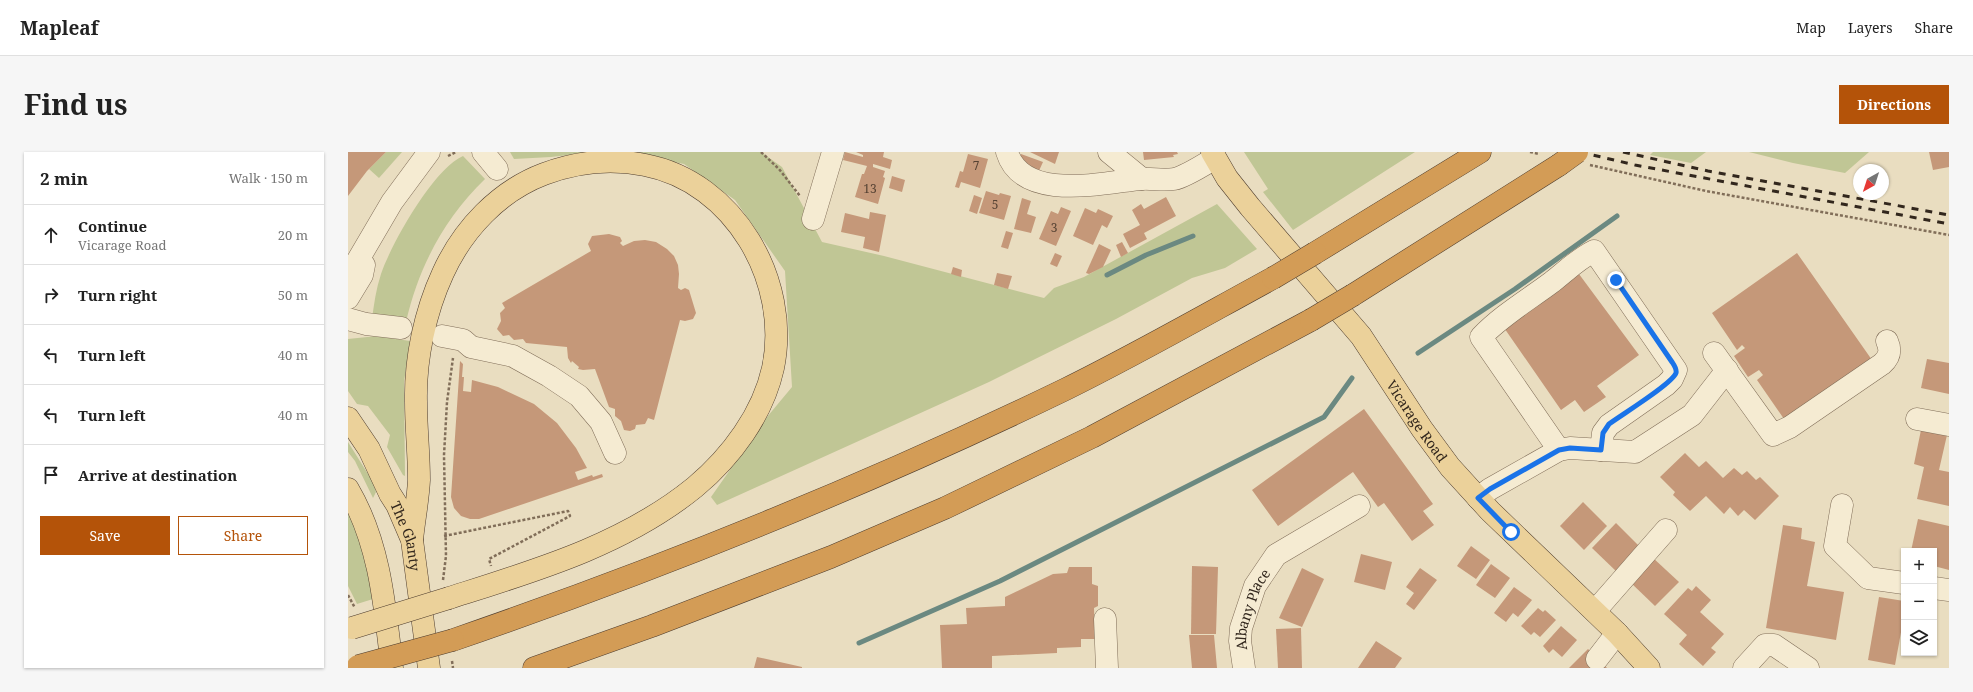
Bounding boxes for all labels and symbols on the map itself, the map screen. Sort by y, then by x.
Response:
house number: 7 [973,157,980,174]
north arrow [1853,164,1889,200]
house number: 13 [863,180,877,197]
house number: 5 [992,196,998,213]
house number: 3 [1051,219,1058,236]
route end [1607,271,1625,289]
street label: Vicarage Road [1383,376,1453,466]
street label: The Glanty [387,498,426,572]
route start [1502,523,1520,541]
street label: Albany Place [1231,565,1274,652]

